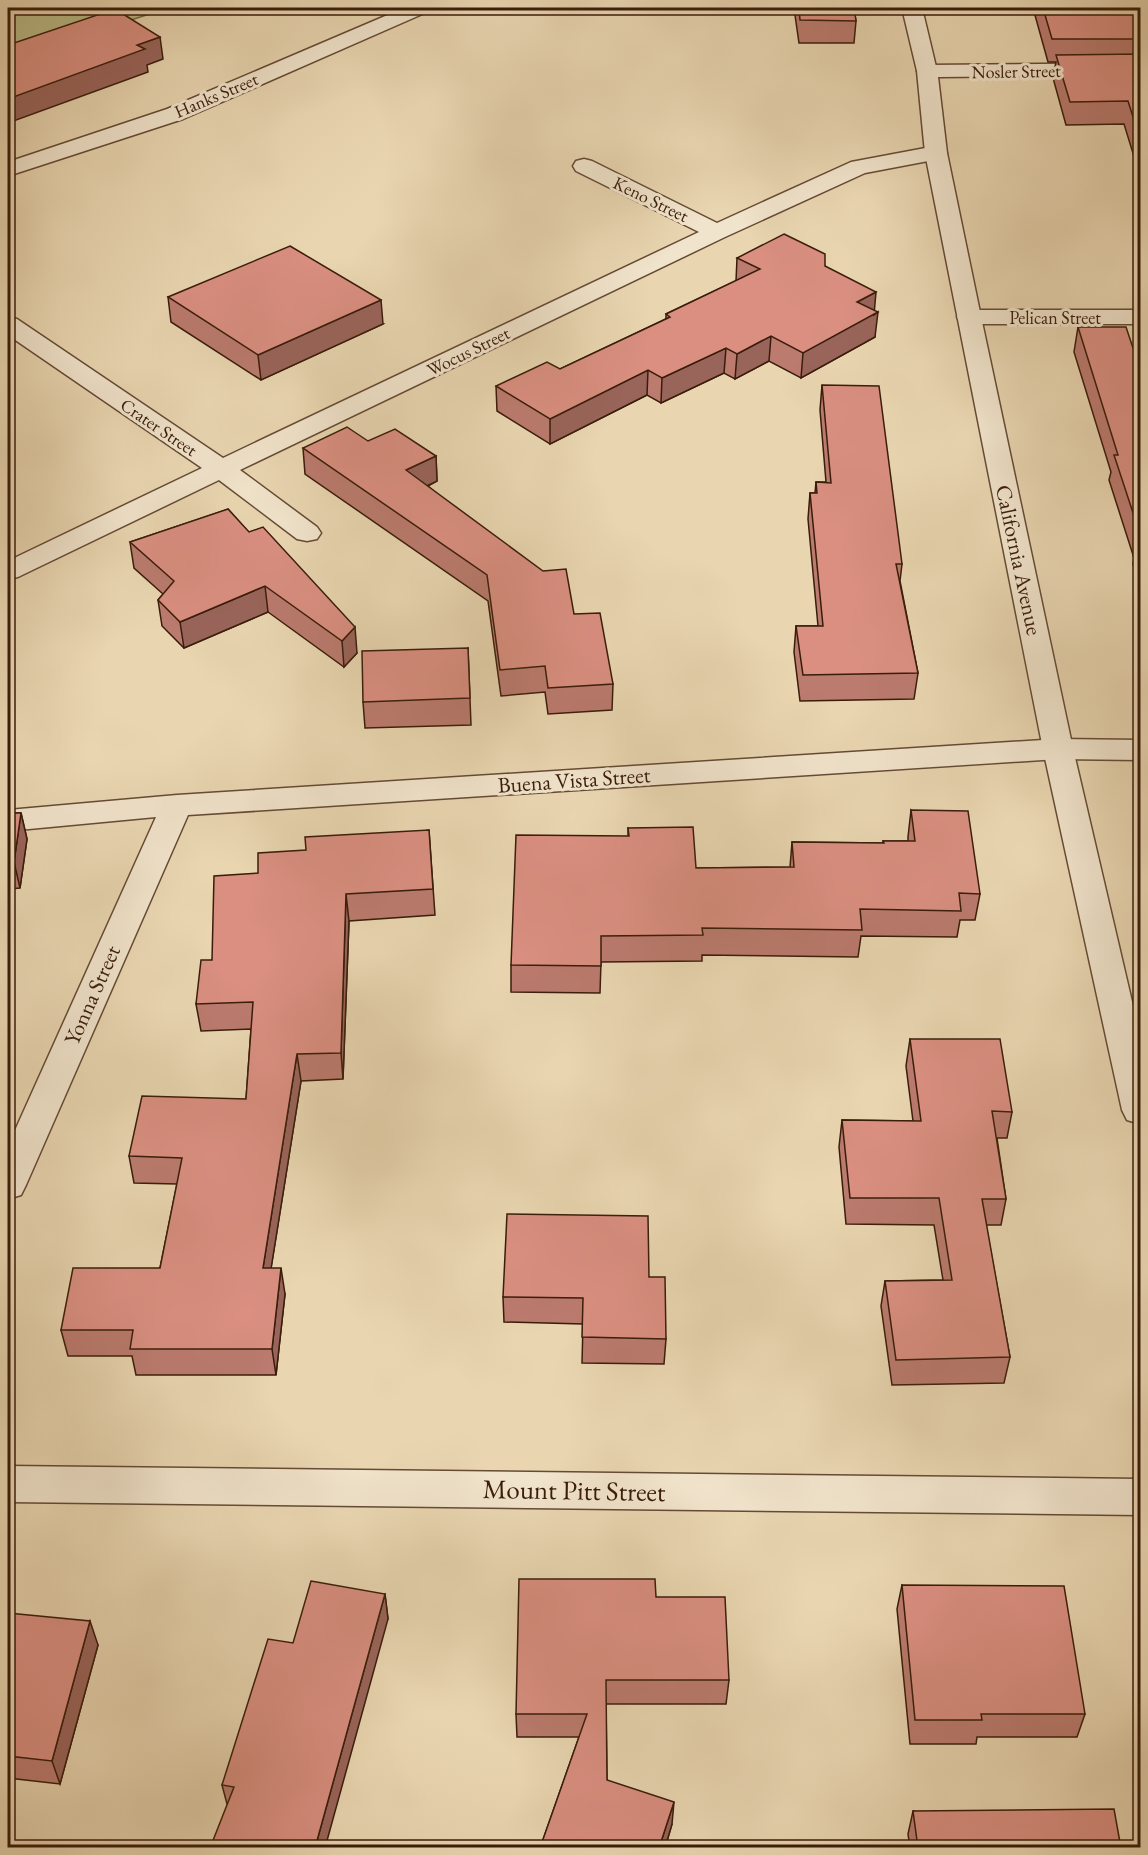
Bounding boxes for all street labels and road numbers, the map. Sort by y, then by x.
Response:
street label: Nosler Street [971,59,1061,83]
street label: Hanks Street [171,67,262,123]
street label: Keno Street [610,171,693,227]
street label: Pelican Street [1009,306,1101,329]
street label: Wocus Street [423,321,514,381]
street label: Crater Street [116,393,202,461]
street label: California Avenue [989,482,1049,638]
street label: Buena Vista Street [497,760,651,800]
street label: Yonna Street [57,941,127,1049]
street label: Mount Pitt Street [482,1471,666,1509]

